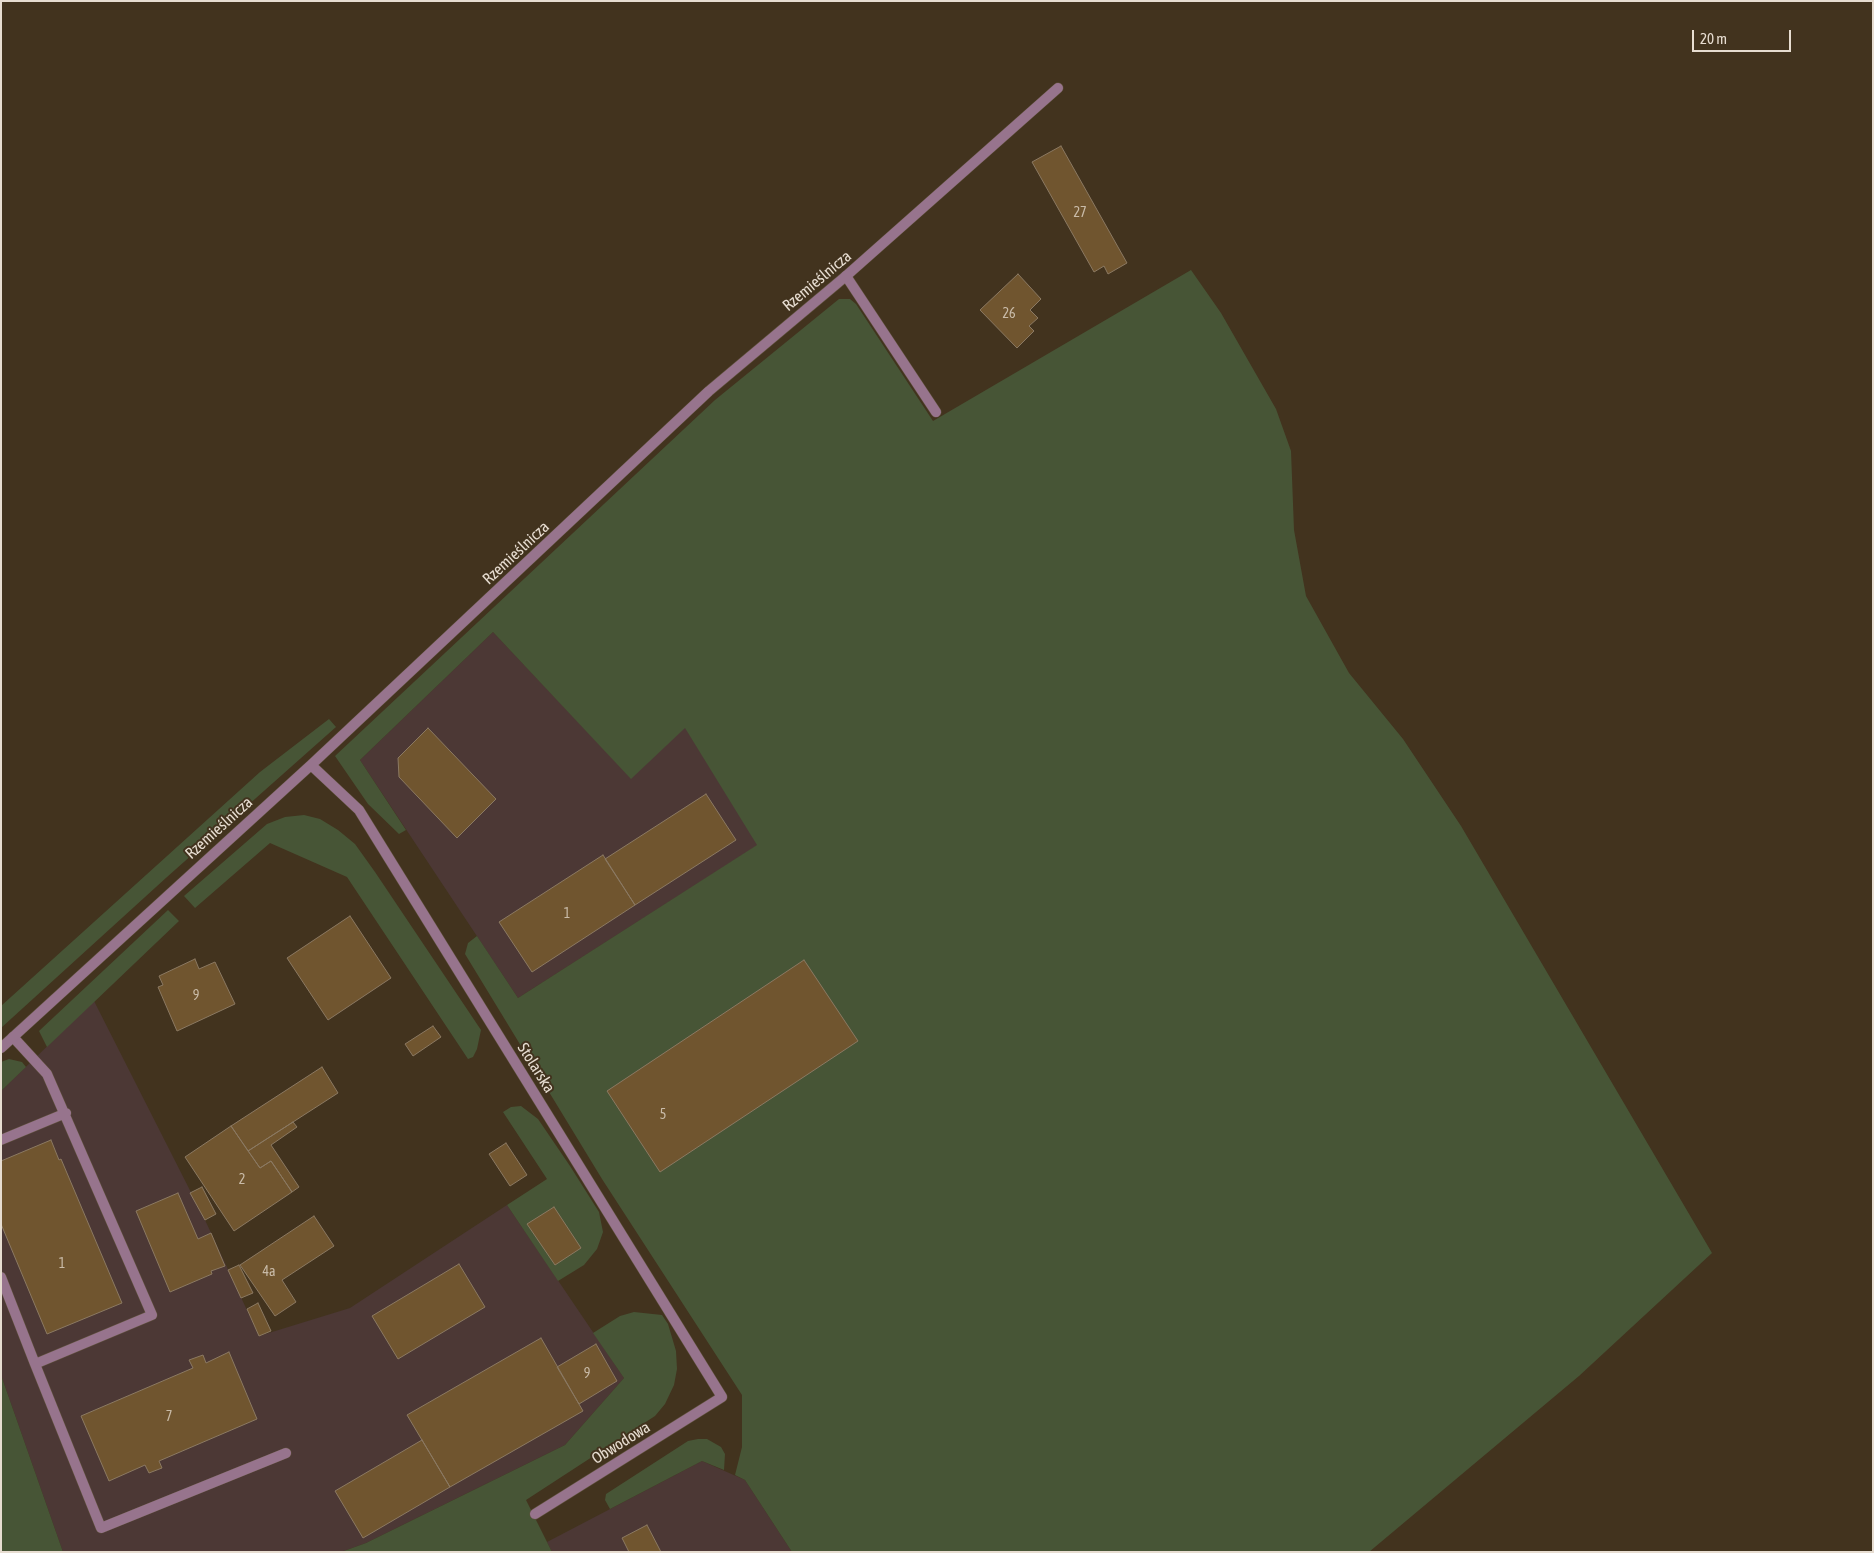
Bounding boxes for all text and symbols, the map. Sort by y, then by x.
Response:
scale bar [1694,20,1793,52]
text: 20 m [1700,30,1727,47]
house number: 27 [1073,205,1087,221]
street label: Rzemieślnicza [779,247,855,315]
house number: 26 [1002,306,1016,322]
street label: Rzemieślnicza [479,517,553,589]
street label: Rzemieślnicza [181,793,257,863]
house number: 1 [564,906,570,922]
house number: 9 [193,988,199,1004]
street label: Stolarska [513,1039,559,1097]
house number: 5 [660,1107,666,1123]
house number: 2 [239,1172,245,1188]
house number: 1 [59,1256,65,1272]
house number: 4a [262,1264,276,1280]
house number: 9 [584,1366,590,1382]
house number: 7 [166,1409,172,1425]
street label: Obwodowa [588,1418,654,1468]

